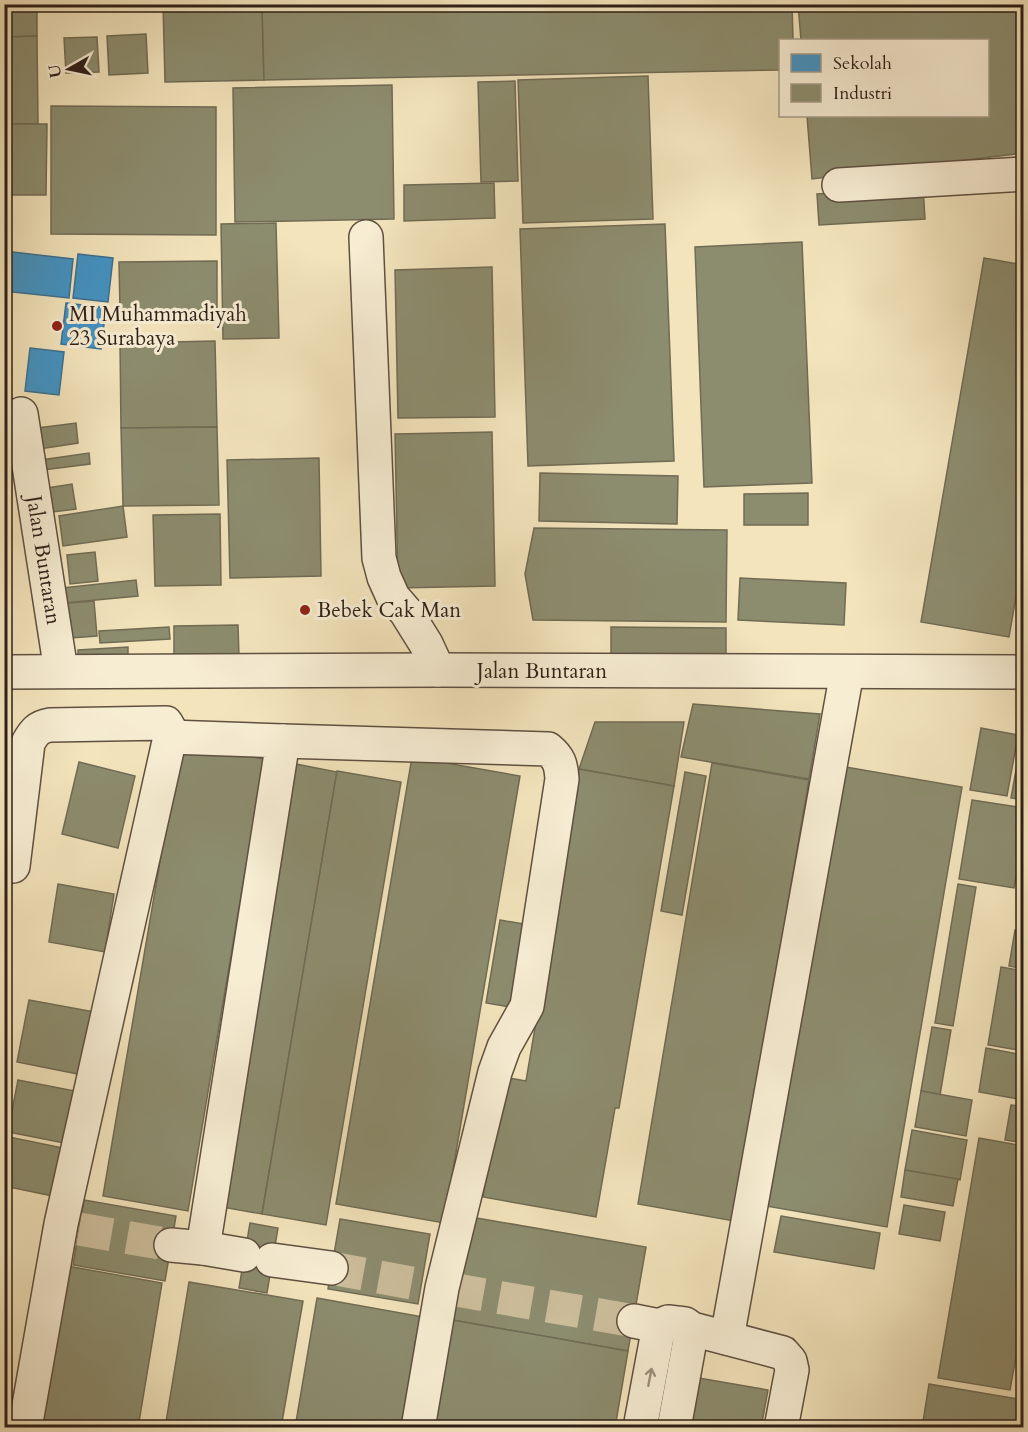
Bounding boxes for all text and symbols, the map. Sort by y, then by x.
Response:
north arrow [39,39,99,99]
legend [779,39,989,117]
text: Sekolah [833,51,892,76]
text: U [43,63,67,79]
text: Industri [833,81,892,106]
place label: MI Muhammadiyah 23 Surabaya [69,300,247,353]
marker: MI Muhammadiyah 23 Surabaya [50,319,64,333]
street label: Jalan Buntaran [19,491,68,627]
place label: Bebek Cak Man [317,596,461,625]
marker: Bebek Cak Man [298,603,312,617]
street label: Jalan Buntaran [474,657,607,686]
one-way arrow [644,1367,655,1387]

